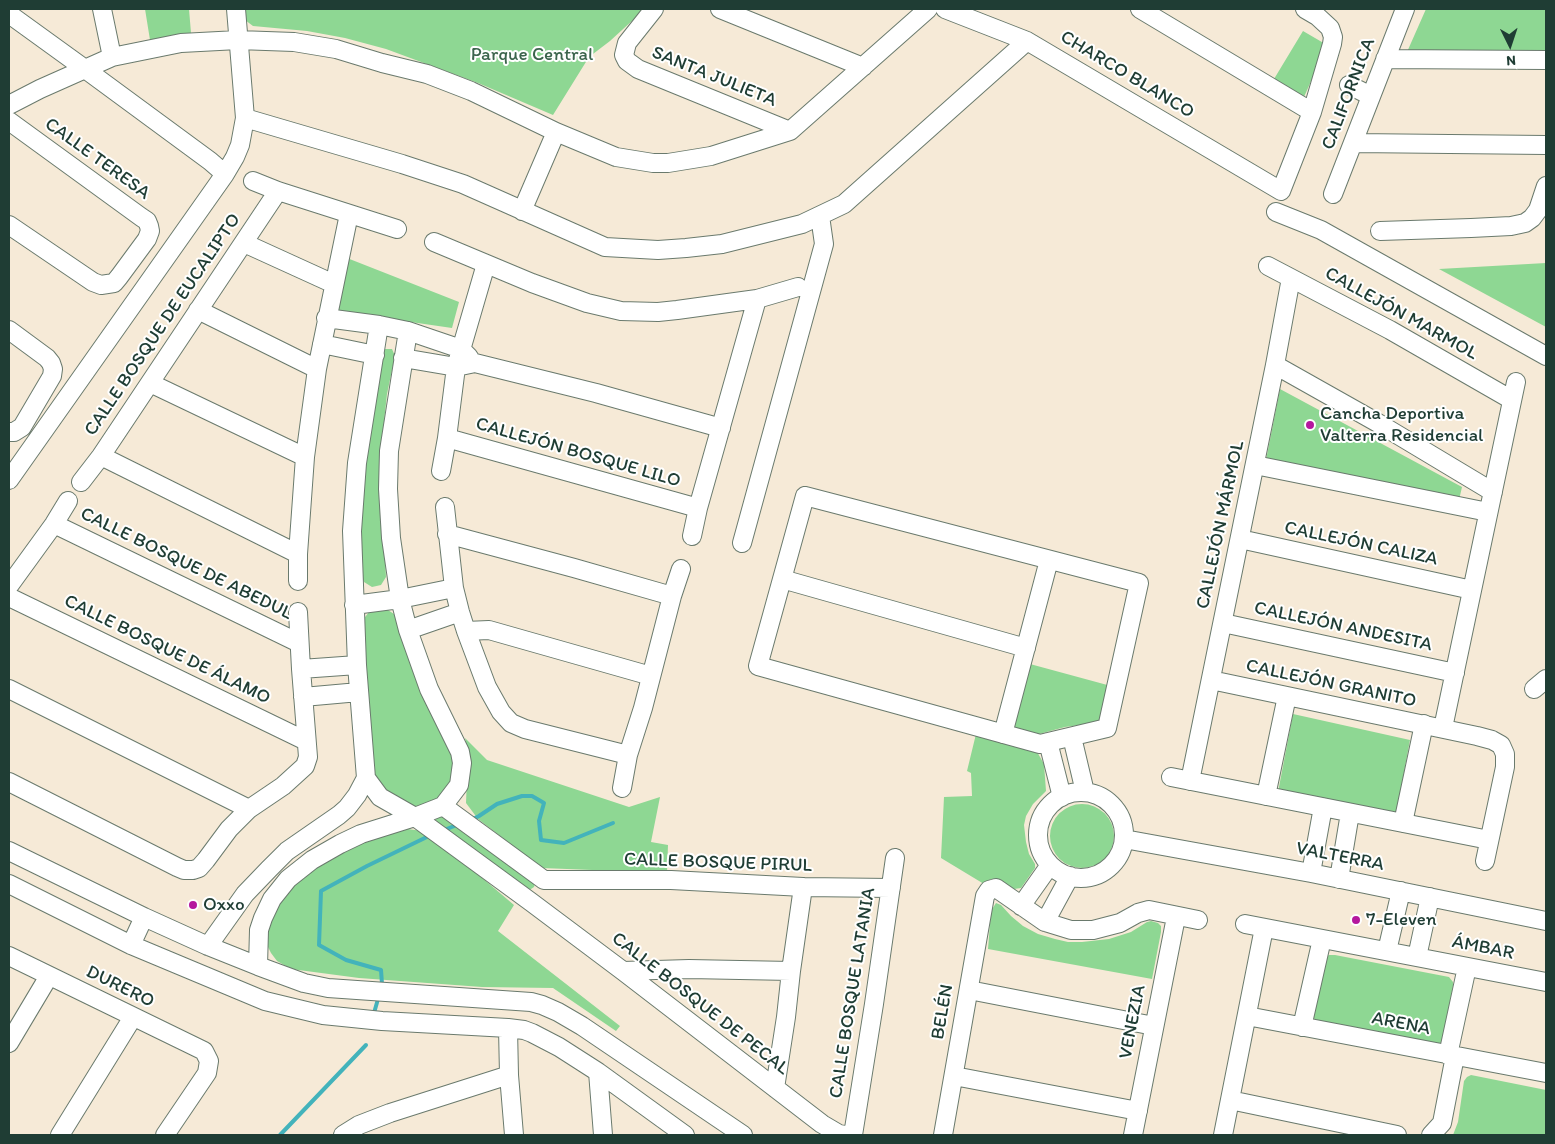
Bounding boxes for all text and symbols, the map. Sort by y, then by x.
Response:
north arrow [1485,20,1535,70]
street label: CHARCO BLANCO [1056,26,1198,124]
street label: CALIFORNICA [1317,35,1381,153]
street label: SANTA JULIETA [648,42,780,112]
park label: Parque Central [471,44,593,66]
text: N [1506,52,1516,69]
street label: CALLE TERESA [40,113,154,205]
street label: CALLE BOSQUE DE EUCALIPTO [80,209,246,441]
street label: CALLEJÓN MARMOL [1321,262,1481,366]
place label: Cancha Deportiva Valterra Residencial [1320,403,1483,447]
street label: CALLEJÓN BOSQUE LILO [473,413,683,493]
marker: Cancha Deportiva Valterra Residencial [1304,419,1316,431]
street label: CALLEJÓN MÁRMOL [1192,439,1250,611]
street label: CALLE BOSQUE DE ABEDUL [76,503,296,625]
street label: CALLEJÓN CALIZA [1282,517,1440,571]
street label: CALLE BOSQUE DE ÁLAMO [60,590,274,710]
street label: CALLEJÓN ANDESITA [1252,597,1434,657]
street label: CALLEJÓN GRANITO [1244,655,1418,713]
street label: VALTERRA [1294,837,1386,877]
street label: CALLE BOSQUE PIRUL [624,848,812,878]
street label: CALLE BOSQUE LATANIA [825,886,881,1100]
place label: Oxxo [203,894,245,916]
marker: Oxxo [187,899,199,911]
place label: 7-Eleven [1366,909,1437,931]
marker: 7-Eleven [1350,914,1362,926]
street label: CALLE BOSQUE DE PECAL [607,928,793,1080]
street label: ÁMBAR [1450,931,1516,965]
street label: DURERO [82,961,158,1013]
street label: BELÉN [927,983,959,1041]
street label: VENEZIA [1115,983,1151,1061]
street label: ARENA [1370,1007,1432,1041]

